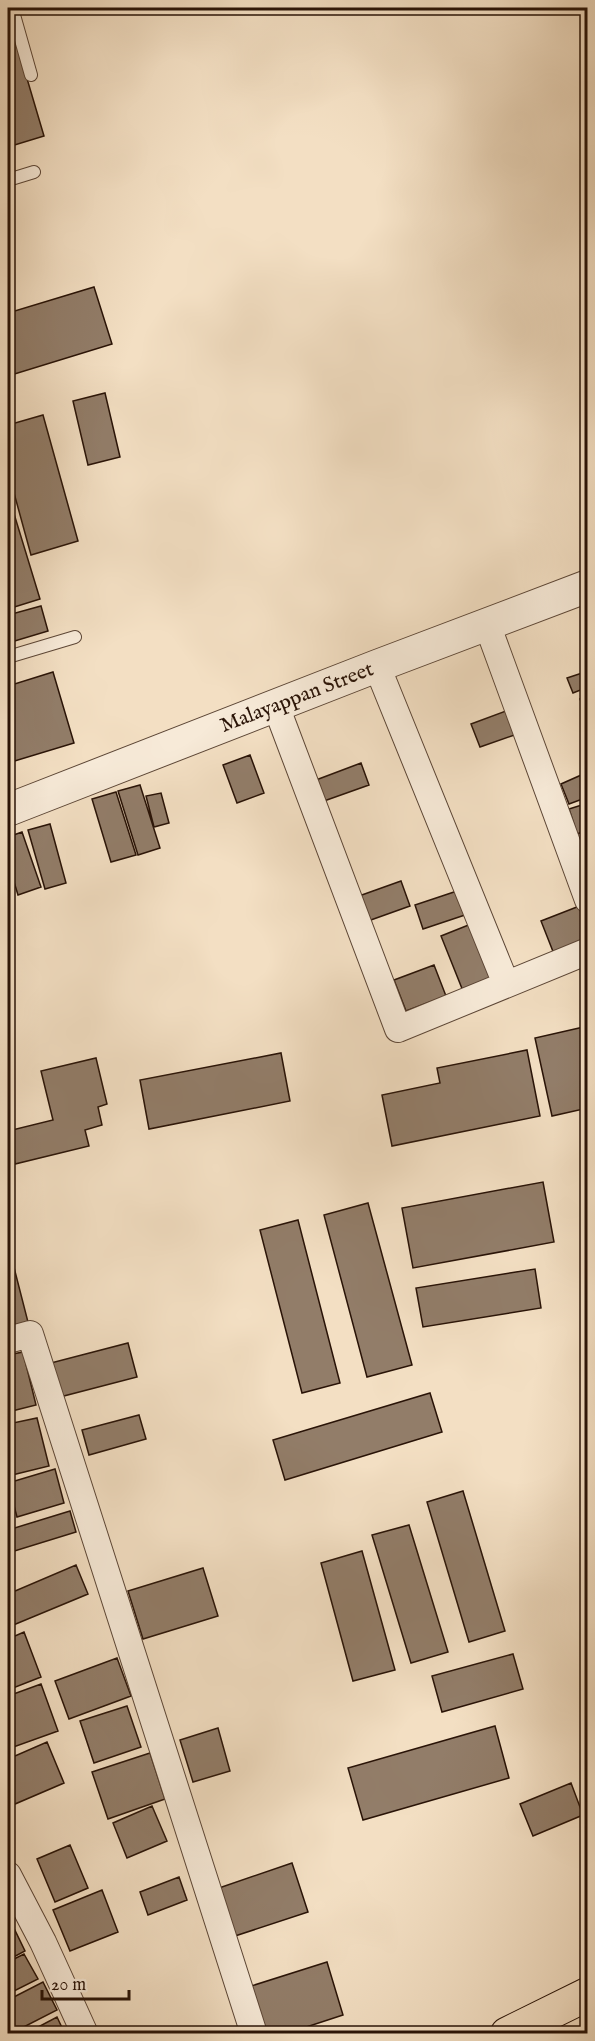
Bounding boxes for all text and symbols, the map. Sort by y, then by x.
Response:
street label: Malayappan Street [216,656,378,740]
scale bar [42,1963,129,2001]
text: 20 m [51,1974,86,1997]

